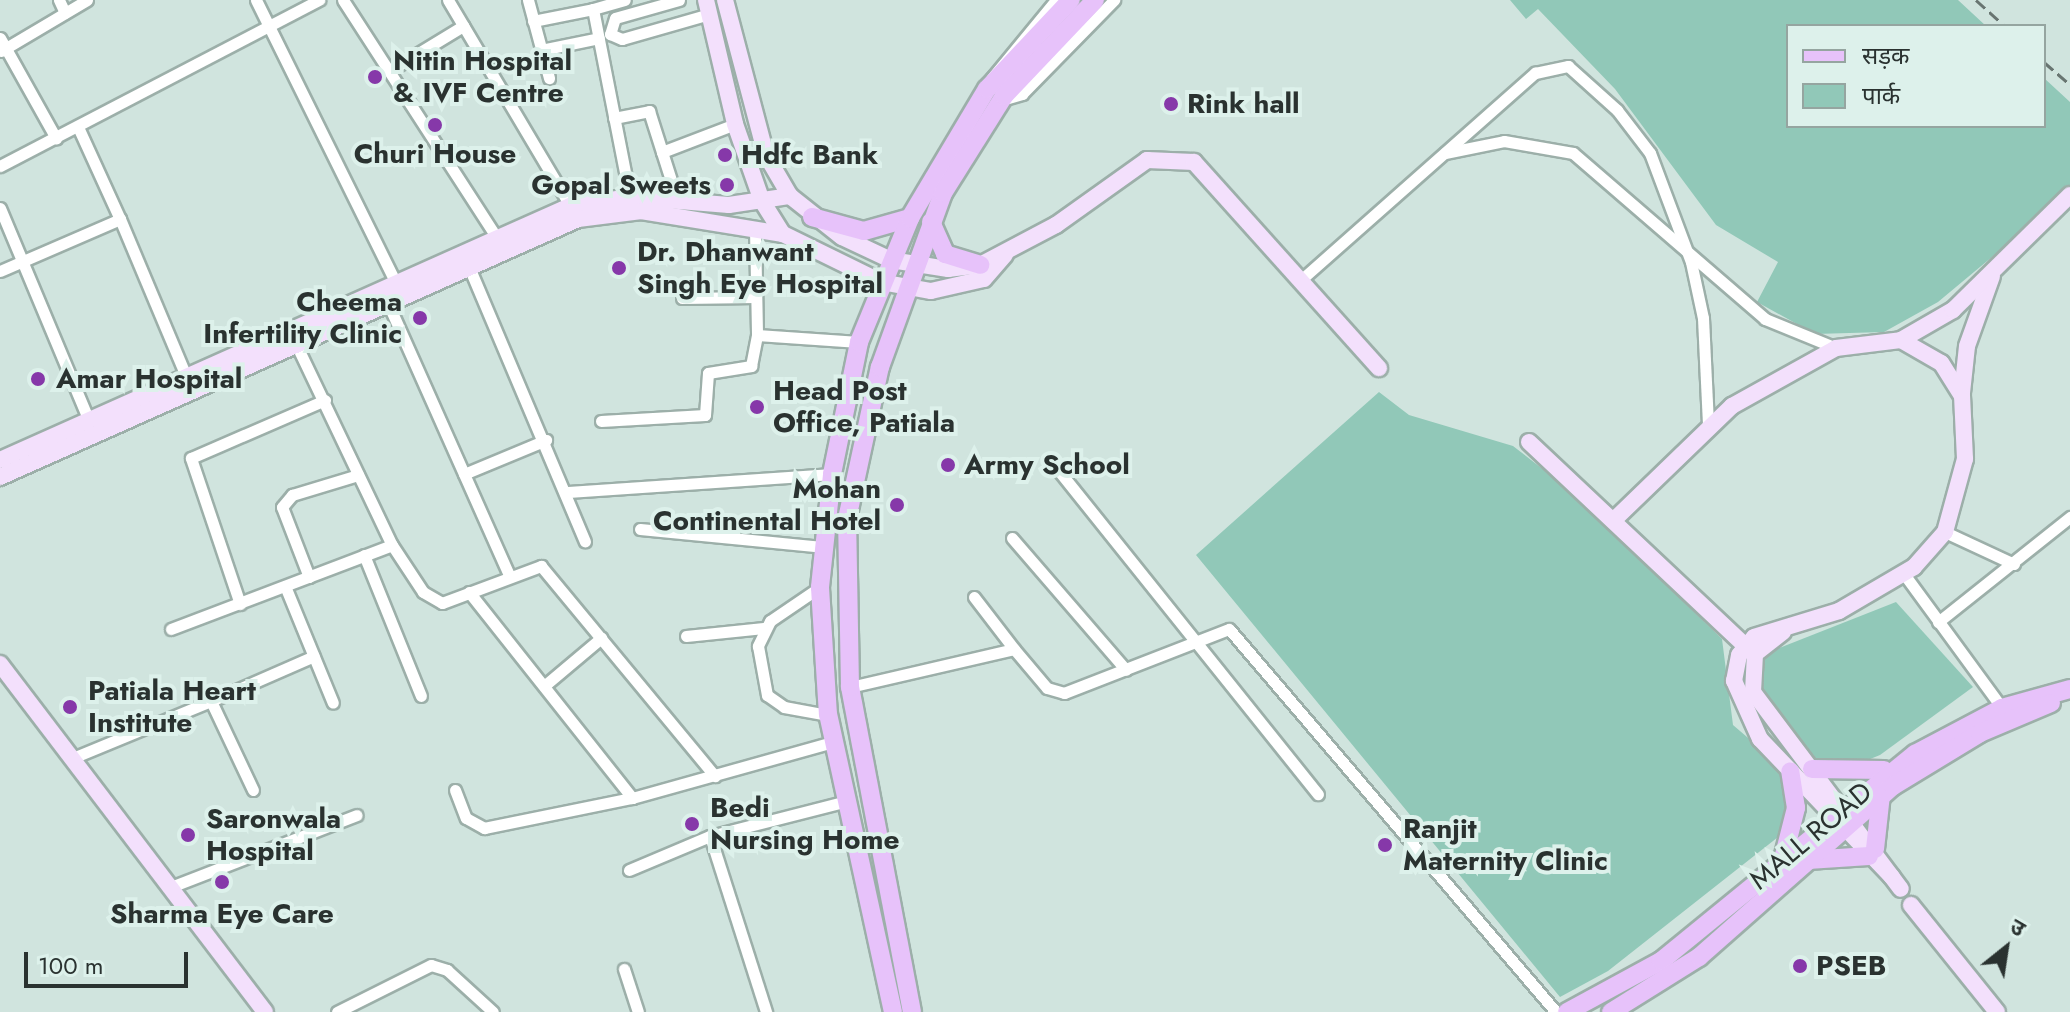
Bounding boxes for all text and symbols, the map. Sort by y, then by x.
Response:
legend [1786,24,2046,128]
text: सड़क [1862,38,1910,73]
place label: Nitin Hospital & IVF Centre [393,44,572,110]
marker: Nitin Hospital & IVF Centre [364,66,386,88]
text: पार्क [1862,78,1900,113]
place label: Rink hall [1187,87,1300,121]
marker: Rink hall [1162,95,1180,113]
marker: Churi House [426,116,444,134]
place label: Churi House [354,137,516,171]
place label: Hdfc Bank [741,138,878,172]
marker: Hdfc Bank [716,146,734,164]
place label: Gopal Sweets [531,168,711,202]
marker: Gopal Sweets [718,176,736,194]
place label: Dr. Dhanwant Singh Eye Hospital [637,235,883,301]
marker: Dr. Dhanwant Singh Eye Hospital [608,257,630,279]
place label: Cheema Infertility Clinic [203,285,402,351]
marker: Cheema Infertility Clinic [409,307,431,329]
place label: Amar Hospital [56,362,242,396]
marker: Amar Hospital [27,368,49,390]
place label: Head Post Office, Patiala [773,374,955,440]
marker: Head Post Office, Patiala [748,398,766,416]
place label: Army School [964,448,1130,482]
marker: Army School [939,456,957,474]
place label: Mohan Continental Hotel [653,472,881,538]
marker: Mohan Continental Hotel [888,496,906,514]
place label: Patiala Heart Institute [88,674,256,740]
marker: Patiala Heart Institute [59,696,81,718]
street label: MALL ROAD [1743,775,1879,897]
place label: Bedi Nursing Home [710,791,899,857]
place label: Saronwala Hospital [206,802,341,868]
place label: Ranjit Maternity Clinic [1403,812,1608,878]
marker: Bedi Nursing Home [681,813,703,835]
marker: Saronwala Hospital [177,824,199,846]
marker: Ranjit Maternity Clinic [1374,834,1396,856]
marker: Sharma Eye Care [211,871,233,893]
place label: Sharma Eye Care [110,897,334,931]
north arrow [1966,908,2046,988]
text: उ [2004,910,2032,944]
scale bar [28,936,192,986]
text: 100 m [38,948,104,983]
place label: PSEB [1816,949,1886,983]
marker: PSEB [1791,957,1809,975]

